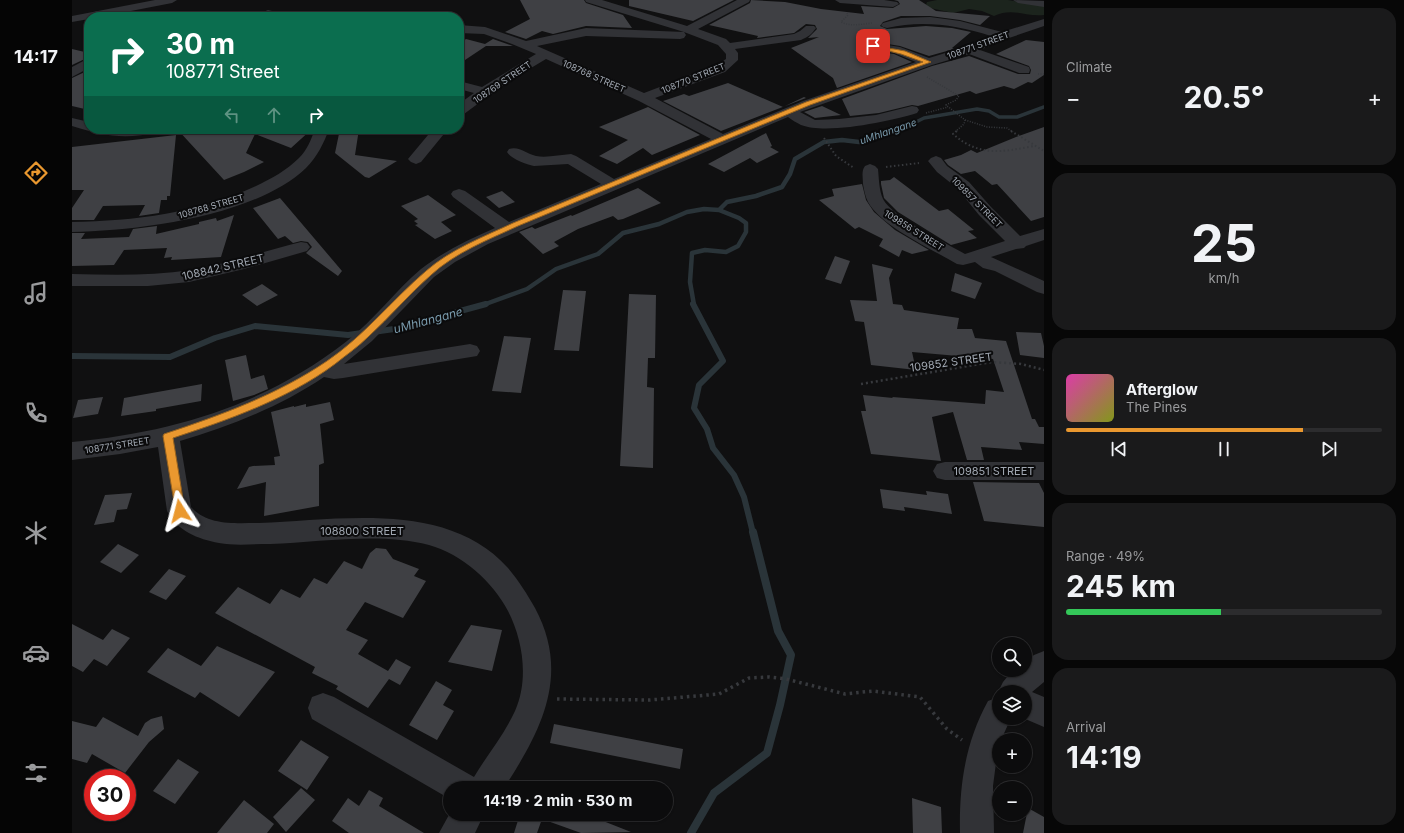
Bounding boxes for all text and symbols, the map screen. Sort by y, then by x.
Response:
text: 30 m [166,27,235,61]
icon: right [100,28,152,80]
pin [856,29,890,63]
street label: 108771 STREET [945,29,1011,61]
icon: arrive [862,35,884,57]
text: 14:17 [14,46,58,67]
street label: 108768 STREET [561,57,627,95]
street label: 108769 STREET [471,58,533,105]
text: Climate [1066,59,1112,75]
street label: 108770 STREET [660,60,726,96]
text: 108771 Street [166,61,280,82]
text: 20.5° [1184,79,1264,115]
text: − [1066,85,1081,111]
text: + [1367,85,1382,111]
icon: left [221,104,243,126]
icon: ahead [263,104,285,126]
icon: right [305,104,327,126]
water label: uMhlangane [858,116,918,146]
icon: directions [22,159,50,187]
street label: 109857 STREET [949,174,1005,230]
street label: 108768 STREET [177,191,245,221]
street label: 109856 STREET [882,207,946,253]
text: 25 [1191,212,1257,275]
street label: 108842 STREET [181,251,265,283]
text: km/h [1209,270,1239,286]
icon: music [22,279,50,307]
water label: uMhlangane [392,304,464,336]
street label: 109852 STREET [909,349,993,375]
text: Afterglow [1126,380,1198,399]
icon: phone [22,399,50,427]
text: The Pines [1126,399,1187,415]
street label: 108771 STREET [84,434,150,456]
icon: previous [1108,438,1130,460]
icon: pause [1213,438,1235,460]
icon: next [1318,438,1340,460]
street label: 109851 STREET [954,464,1034,478]
position arrow [159,490,201,532]
icon: climate [22,519,50,547]
street label: 108800 STREET [320,524,404,538]
text: Range · 49% [1066,548,1145,564]
text: 245 km [1066,568,1176,604]
map controls [992,637,1032,821]
button: search [992,637,1032,677]
icon: car [22,639,50,667]
button: layers [992,685,1032,725]
text: Arrival [1066,719,1106,735]
button: + [992,733,1032,773]
text: 14:19 [1066,739,1142,775]
icon: filters [22,759,50,787]
speed limit sign: 30 [84,769,136,821]
button: − [992,781,1032,821]
text: 14:19 · 2 min · 530 m [484,791,632,810]

